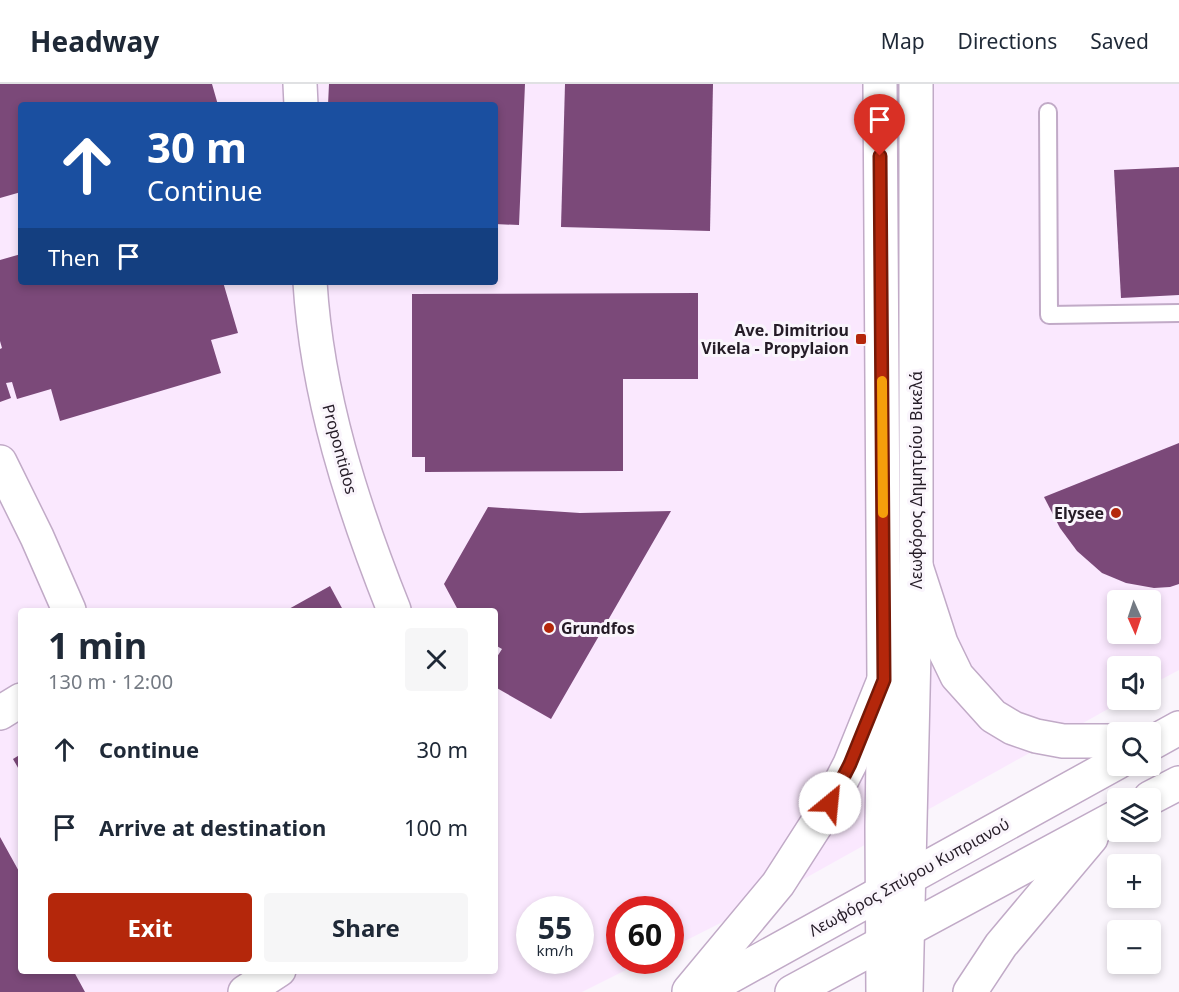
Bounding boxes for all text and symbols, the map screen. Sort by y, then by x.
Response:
text: Headway [30,22,159,60]
text: Map [881,27,925,55]
text: Directions [958,27,1057,55]
text: Saved [1090,27,1149,55]
pin [854,94,905,156]
icon: arrive [863,103,896,136]
text: 30 m [147,118,247,175]
icon: ahead [48,126,126,204]
text: Continue [147,172,262,209]
icon: arrive [112,240,145,273]
text: Then [48,242,100,272]
place label: Ave. Dimitriou Vikela - Propylaion [701,319,849,359]
marker: Ave. Dimitriou Vikela - Propylaion [854,332,868,346]
street label: Λεωφόρος Δημητρίου Βικελά [905,371,927,589]
street label: Propontidos [317,402,363,496]
place label: Elysee [1054,502,1104,524]
marker: Elysee [1109,506,1123,520]
north arrow [1107,590,1161,644]
map controls [1107,590,1161,974]
place label: Grundfos [561,617,635,639]
text: 1 min [48,621,147,670]
marker: Grundfos [542,621,556,635]
button: close [405,628,468,691]
button: sound [1107,656,1161,710]
text: 130 m · 12:00 [48,668,173,695]
button: search [1107,722,1161,776]
icon: ahead [48,733,81,766]
text: Continue [99,734,199,764]
text: 30 m [417,734,468,764]
position arrow [798,771,862,835]
button: layers [1107,788,1161,842]
icon: arrive [48,811,81,844]
text: Arrive at destination [99,812,326,842]
text: 100 m [404,812,468,842]
street label: Λεωφόρος Σπύρου Κυπριανού [805,813,1013,941]
button: + [1107,854,1161,908]
button: Exit [48,893,252,962]
button: Share [264,893,468,962]
speed limit sign: 60 [606,896,684,974]
text: 55 [538,907,572,948]
button: − [1107,920,1161,974]
text: km/h [537,940,573,960]

